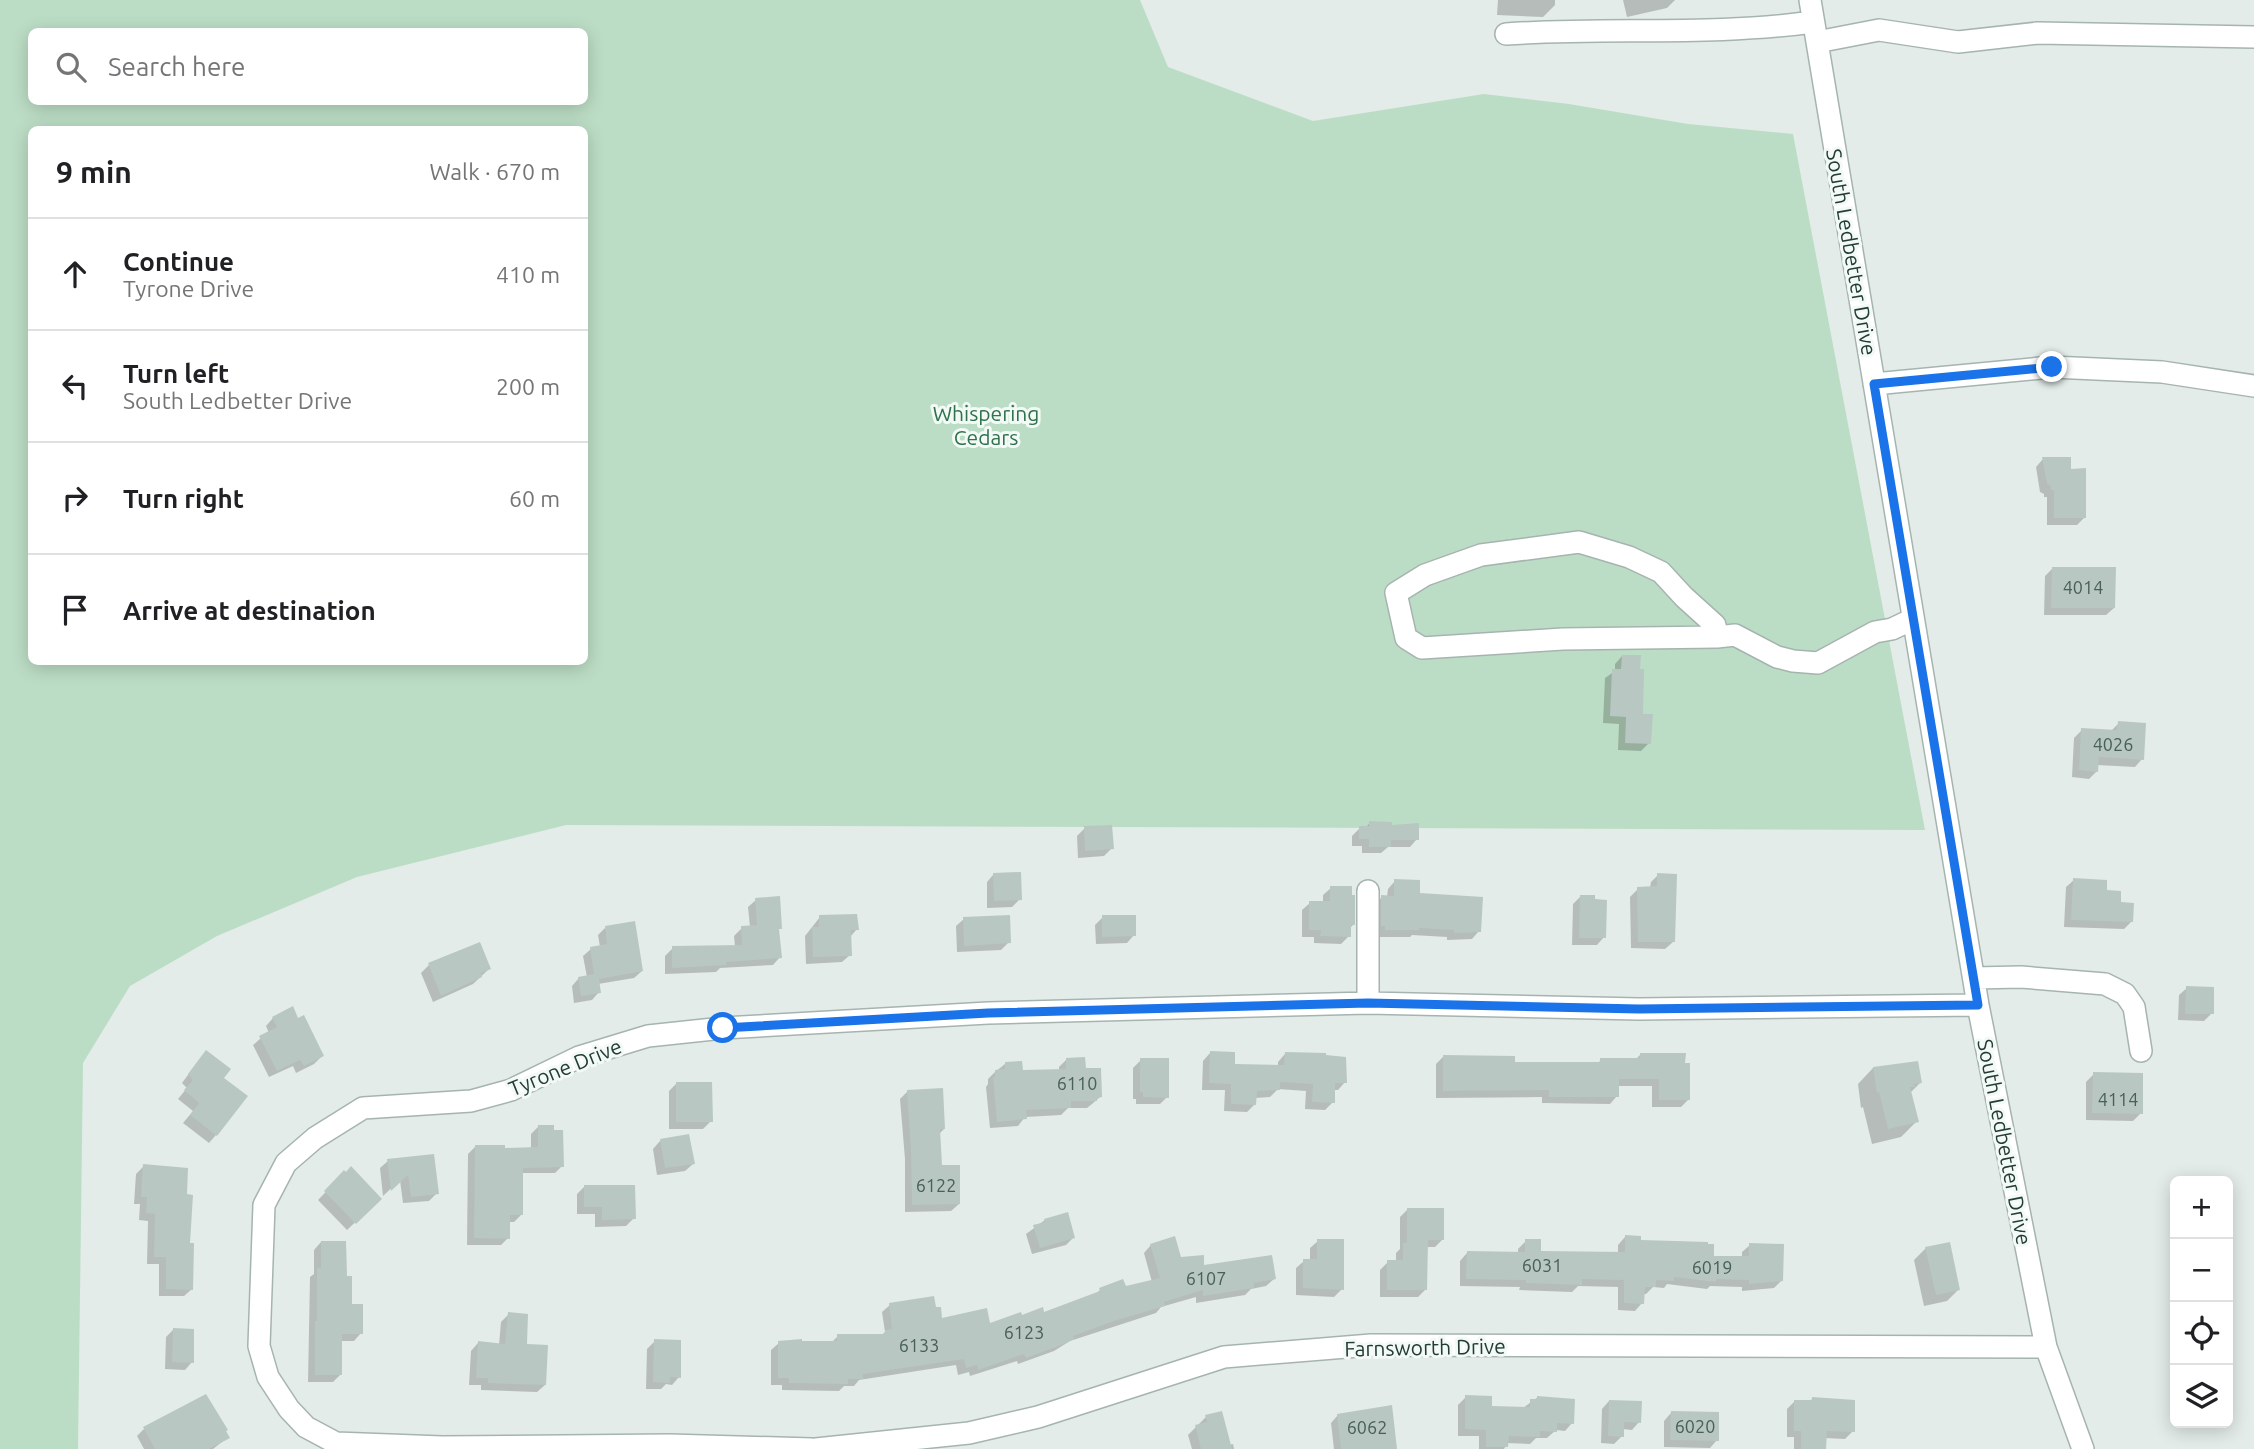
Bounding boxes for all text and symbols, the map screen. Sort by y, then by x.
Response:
search box [28,28,588,105]
icon: search [52,48,90,86]
text: Search here [108,52,245,81]
street label: South Ledbetter Drive [1822,147,1882,357]
text: 9 min [56,155,132,189]
text: Walk · 670 m [429,159,560,184]
text: Continue [123,247,234,276]
icon: ahead [56,255,94,293]
text: 410 m [496,262,560,287]
text: Tyrone Drive [123,276,254,301]
route end [2036,351,2067,382]
text: Turn left [123,359,229,388]
icon: left [56,367,94,405]
text: 200 m [496,374,560,399]
text: South Ledbetter Drive [123,388,352,413]
park label: Whispering Cedars [933,401,1039,449]
icon: right [56,479,94,517]
text: Turn right [123,484,244,513]
text: 60 m [509,486,560,511]
house number: 4014 [2063,577,2103,597]
icon: arrive [56,591,94,629]
text: Arrive at destination [123,596,376,625]
house number: 4026 [2093,734,2133,754]
route start [707,1012,738,1043]
street label: Tyrone Drive [505,1033,625,1101]
street label: South Ledbetter Drive [1973,1037,2037,1247]
house number: 6110 [1057,1073,1097,1093]
house number: 4114 [2098,1089,2138,1109]
house number: 6122 [916,1175,956,1195]
map controls [2170,1176,2233,1428]
button: + [2170,1176,2233,1239]
button: − [2170,1239,2233,1302]
house number: 6031 [1522,1255,1562,1275]
house number: 6019 [1692,1257,1732,1277]
house number: 6107 [1186,1268,1226,1288]
button: locate [2170,1302,2233,1365]
house number: 6123 [1004,1322,1044,1342]
street label: Farnsworth Drive [1344,1334,1506,1360]
house number: 6133 [899,1335,939,1355]
button: layers [2170,1365,2233,1428]
house number: 6020 [1675,1416,1715,1436]
house number: 6062 [1347,1417,1387,1437]

